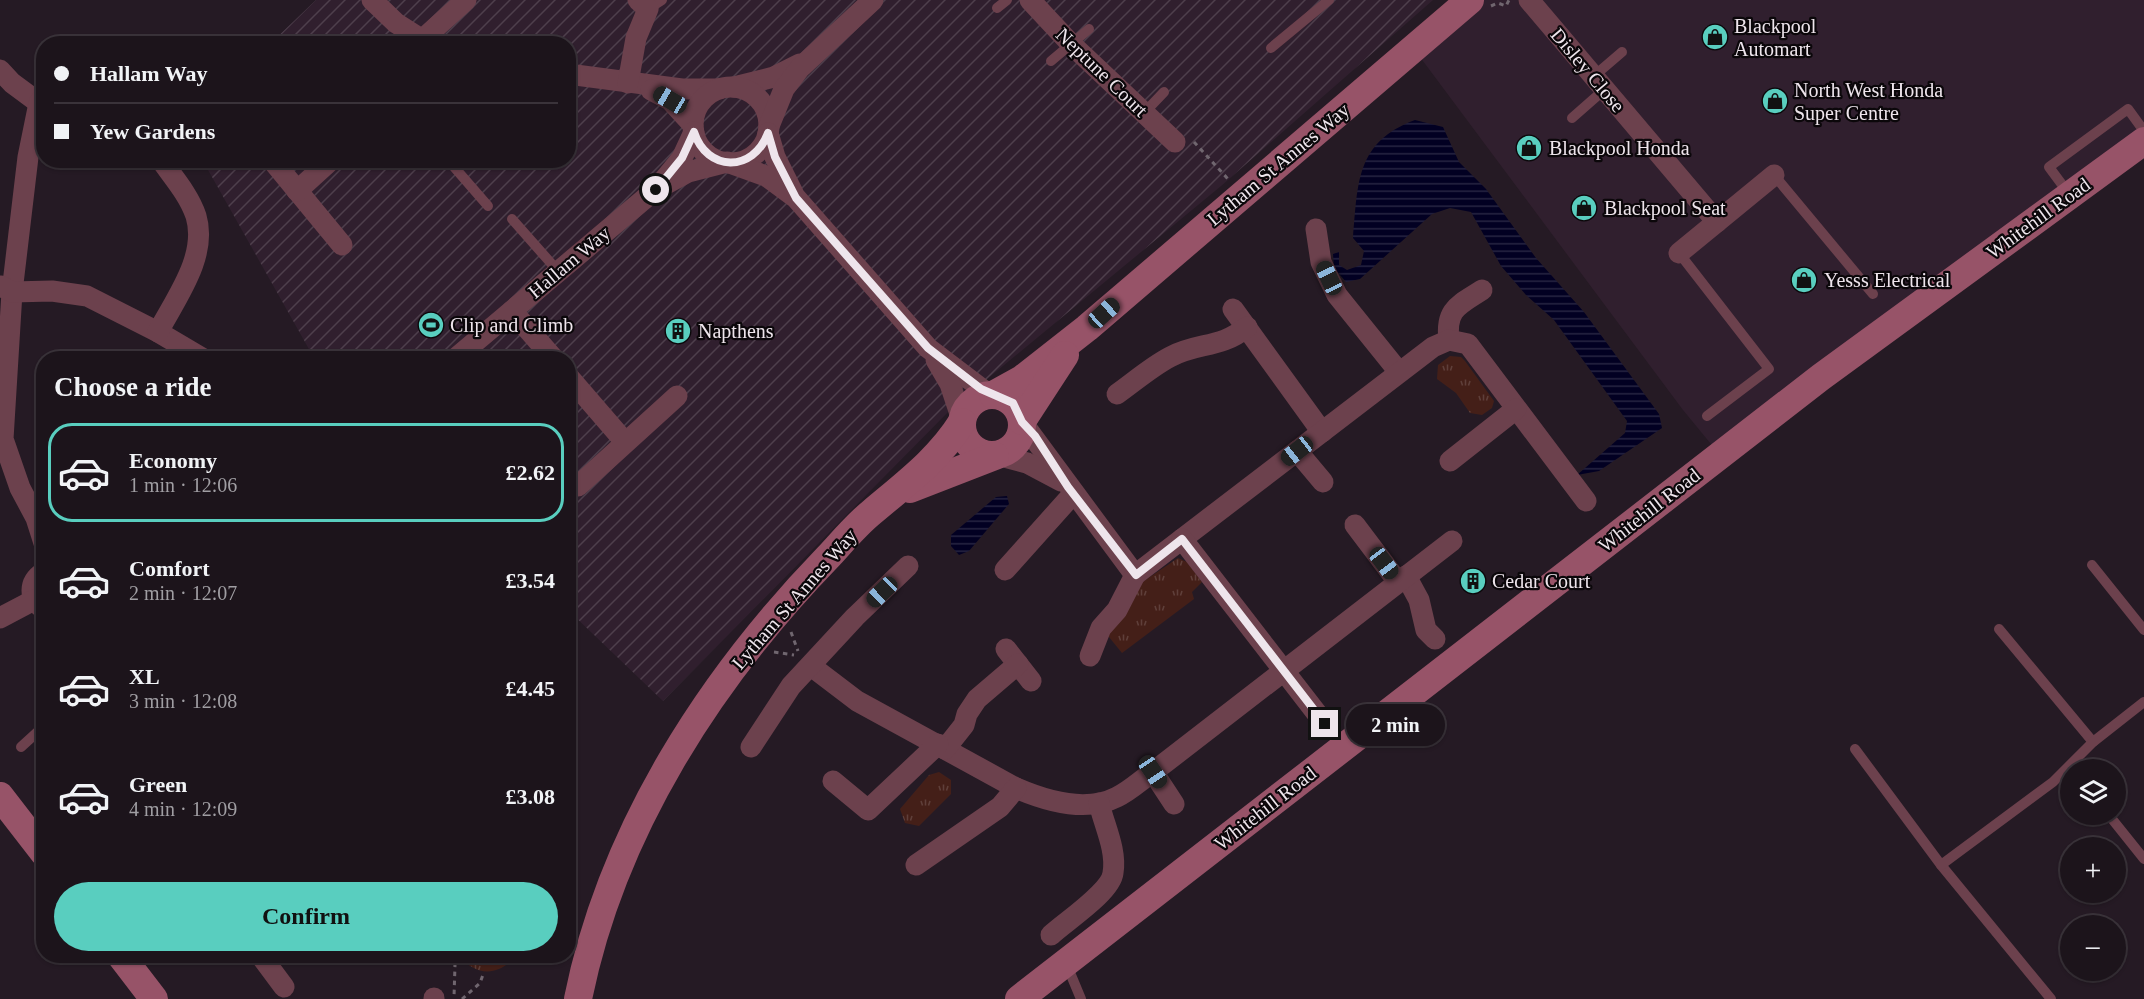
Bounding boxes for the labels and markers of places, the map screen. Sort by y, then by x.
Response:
place label: Blackpool Automart [1734,15,1817,60]
shop icon: Blackpool Automart [1700,22,1730,52]
place label: North West Honda Super Centre [1794,79,1943,125]
shop icon: North West Honda Super Centre [1760,86,1790,116]
shop icon: Blackpool Honda [1514,133,1544,163]
place label: Blackpool Honda [1549,137,1690,160]
shop icon: Blackpool Seat [1569,193,1599,223]
place label: Blackpool Seat [1604,197,1726,220]
shop icon: Yesss Electrical [1789,265,1819,295]
place label: Yesss Electrical [1824,269,1951,291]
sports icon: Clip and Climb [416,310,446,340]
place label: Clip and Climb [450,314,573,337]
building icon: Napthens [663,316,693,346]
place label: Napthens [698,320,774,343]
building icon: Cedar Court [1458,566,1488,596]
place label: Cedar Court [1492,570,1591,592]

